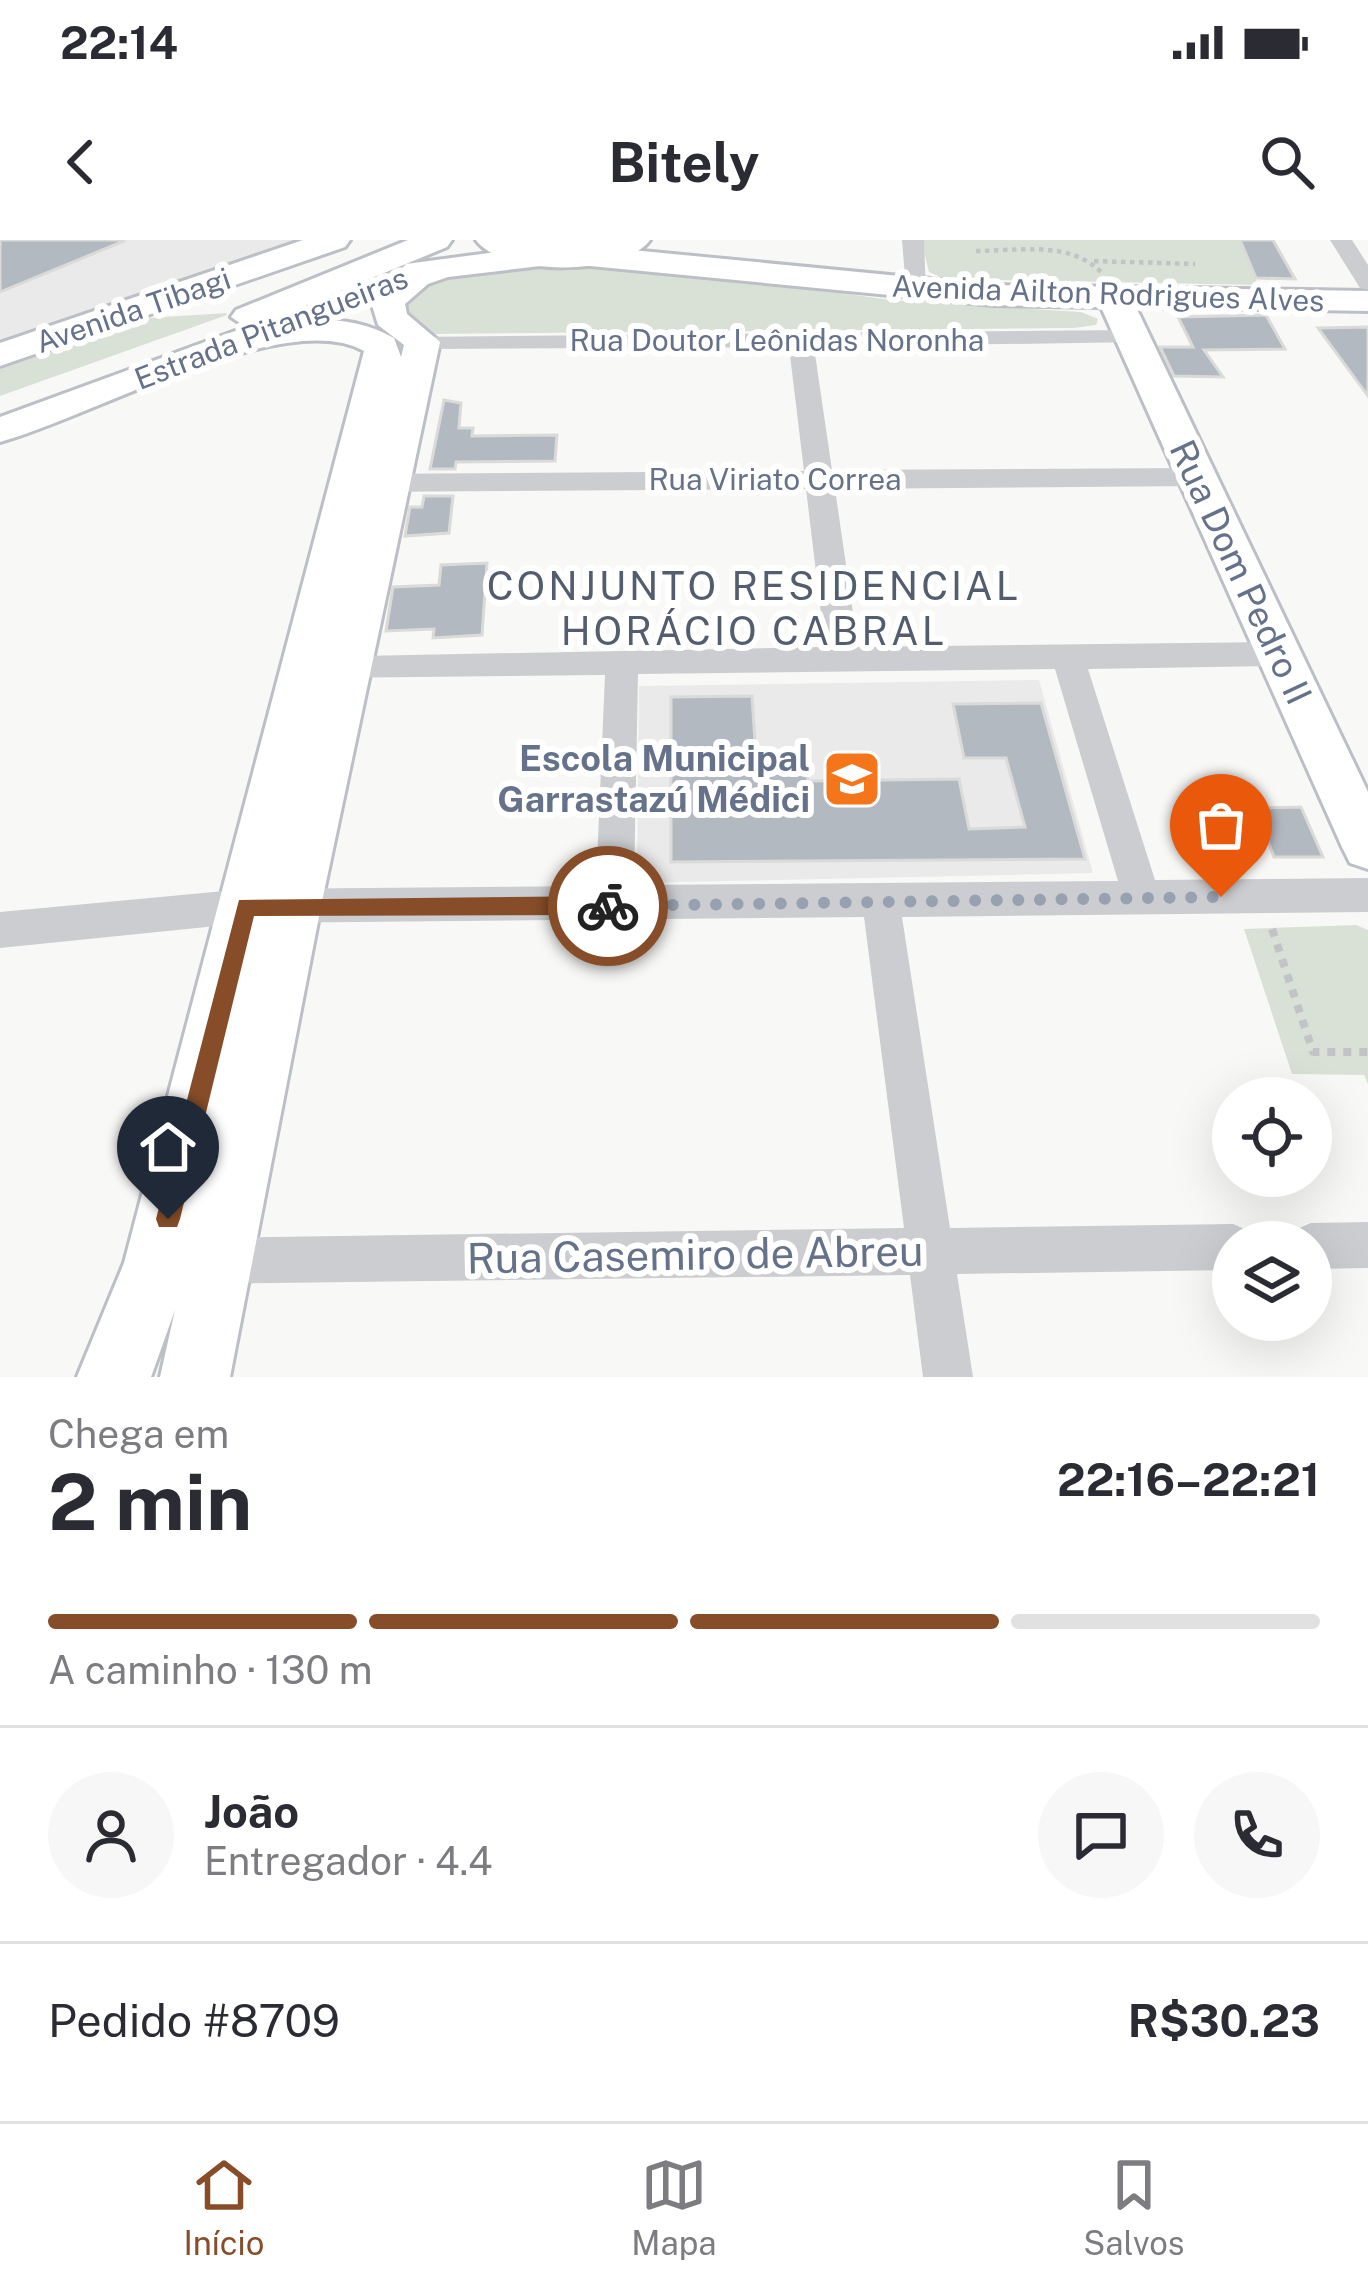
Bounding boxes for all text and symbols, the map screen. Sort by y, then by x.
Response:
text: 22:14 [60,16,178,69]
icon: back [48,129,114,195]
icon: search [1254,129,1320,195]
text: Bitely [609,131,759,194]
street label: Estrada Pitangueiras [129,259,413,397]
street label: Avenida Tibagi [31,260,235,360]
street label: Avenida Ailton Rodrigues Alves [891,267,1325,319]
street label: Rua Doutor Leônidas Noronha [570,322,984,358]
street label: Rua Dom Pedro II [1161,433,1321,711]
street label: Rua Viriato Correa [648,461,902,497]
district label: CONJUNTO RESIDENCIAL HORÁCIO CABRAL [487,563,1021,654]
place label: Escola Municipal Garrastazú Médici [497,737,810,820]
school or university icon: Escola Municipal Garrastazú Médici [821,748,883,810]
pin [1170,774,1272,897]
icon: bag [1188,792,1254,858]
courier [548,846,668,966]
icon: bike [575,873,641,939]
map controls [1212,1077,1332,1341]
button: locate [1212,1077,1332,1197]
pin [117,1096,219,1219]
icon: home [135,1114,201,1180]
button: layers [1212,1221,1332,1341]
street label: Rua Casemiro de Abreu [466,1226,924,1282]
text: Chega em [48,1411,229,1457]
text: 22:16–22:21 [1057,1453,1320,1506]
text: 2 min [48,1456,252,1548]
text: A caminho · 130 m [48,1647,373,1693]
button: person [48,1772,174,1898]
button: chat [1038,1772,1164,1898]
button: phone [1194,1772,1320,1898]
text: João [204,1785,299,1838]
text: Entregador · 4.4 [204,1838,492,1884]
text: Pedido #8709 [48,1994,340,2047]
text: R$30.23 [1128,1994,1320,2047]
tab: Início [183,2152,264,2262]
tab: Mapa [631,2152,716,2262]
tab: Salvos [1083,2152,1185,2262]

